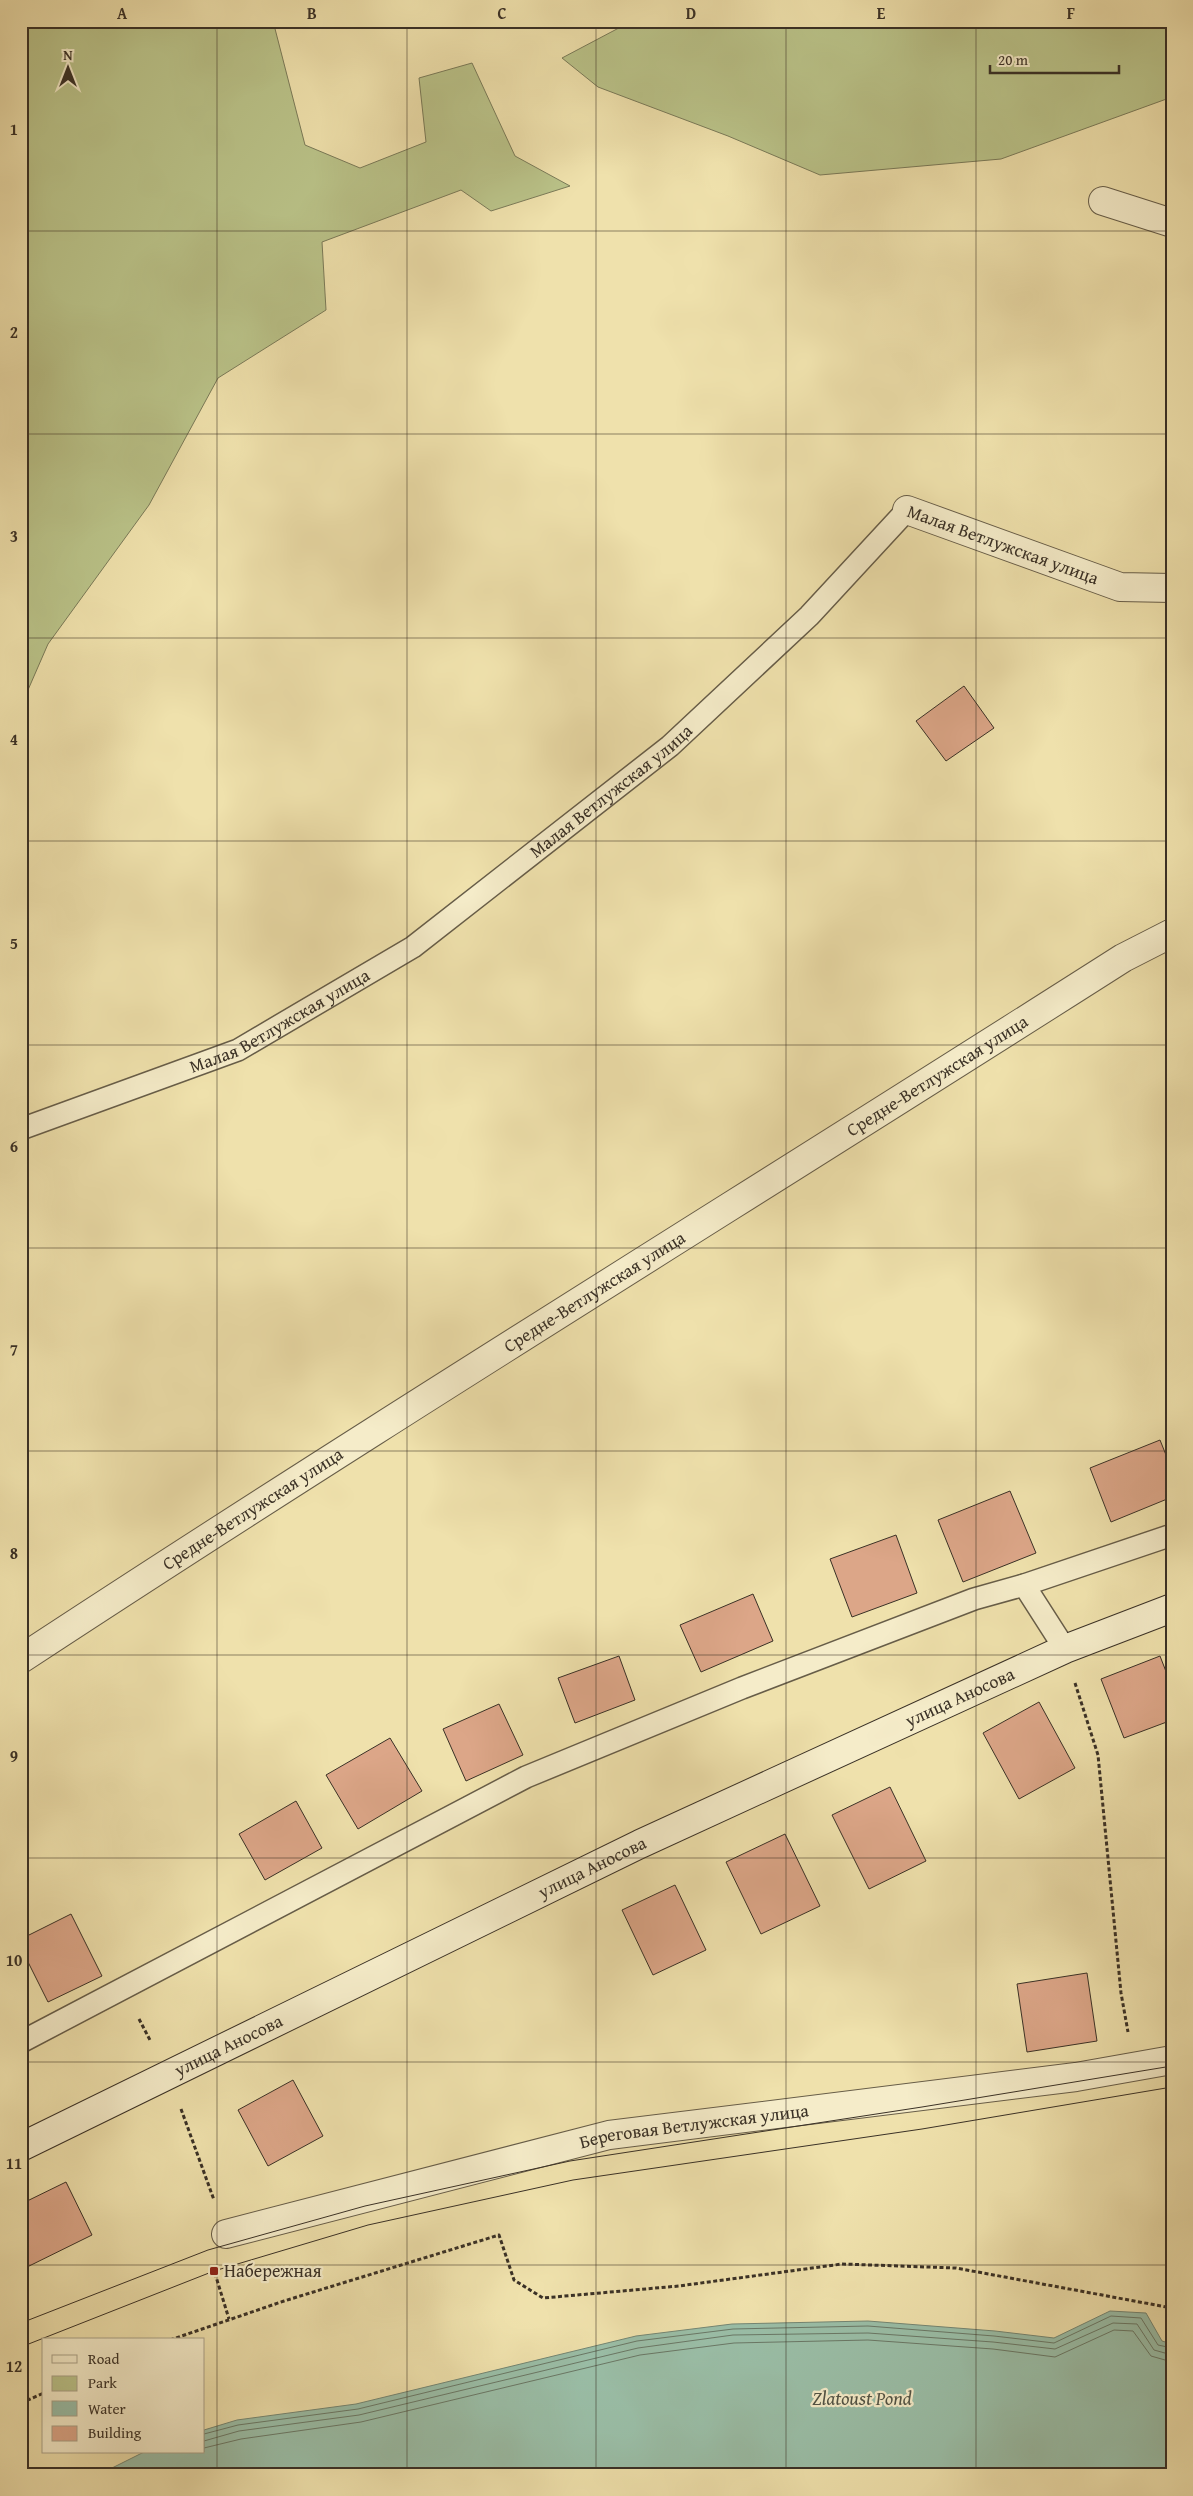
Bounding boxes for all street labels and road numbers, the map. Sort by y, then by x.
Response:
street label: Малая Ветлужская улица [904,497,1103,591]
street label: Малая Ветлужская улица [523,717,699,864]
street label: Малая Ветлужская улица [186,961,375,1080]
street label: Средне-Ветлужская улица [841,1008,1033,1143]
street label: Средне-Ветлужская улица [498,1224,691,1359]
street label: Средне-Ветлужская улица [157,1440,348,1577]
street label: улица Аносова [900,1660,1019,1734]
street label: улица Аносова [532,1829,651,1905]
street label: улица Аносова [169,2007,287,2083]
street label: Береговая Ветлужская улица [576,2096,811,2155]

